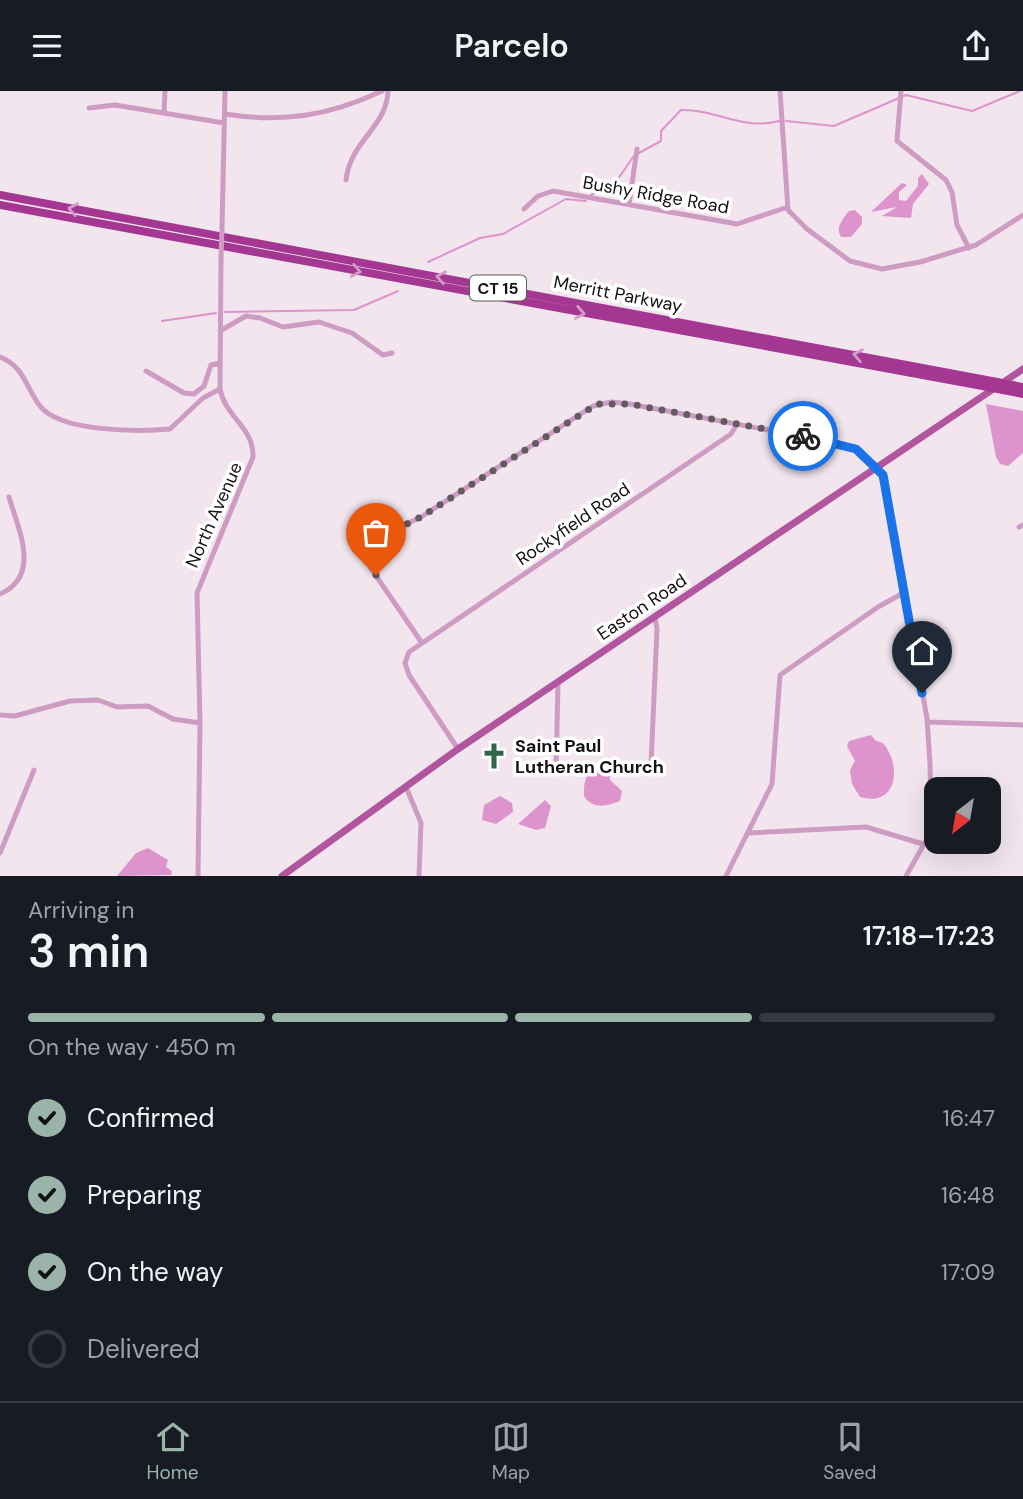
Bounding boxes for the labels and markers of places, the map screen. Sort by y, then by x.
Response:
pin [346,503,406,575]
pin [892,621,952,693]
place label: Saint Paul Lutheran Church [515,734,664,779]
church icon: Saint Paul Lutheran Church [479,741,509,771]

